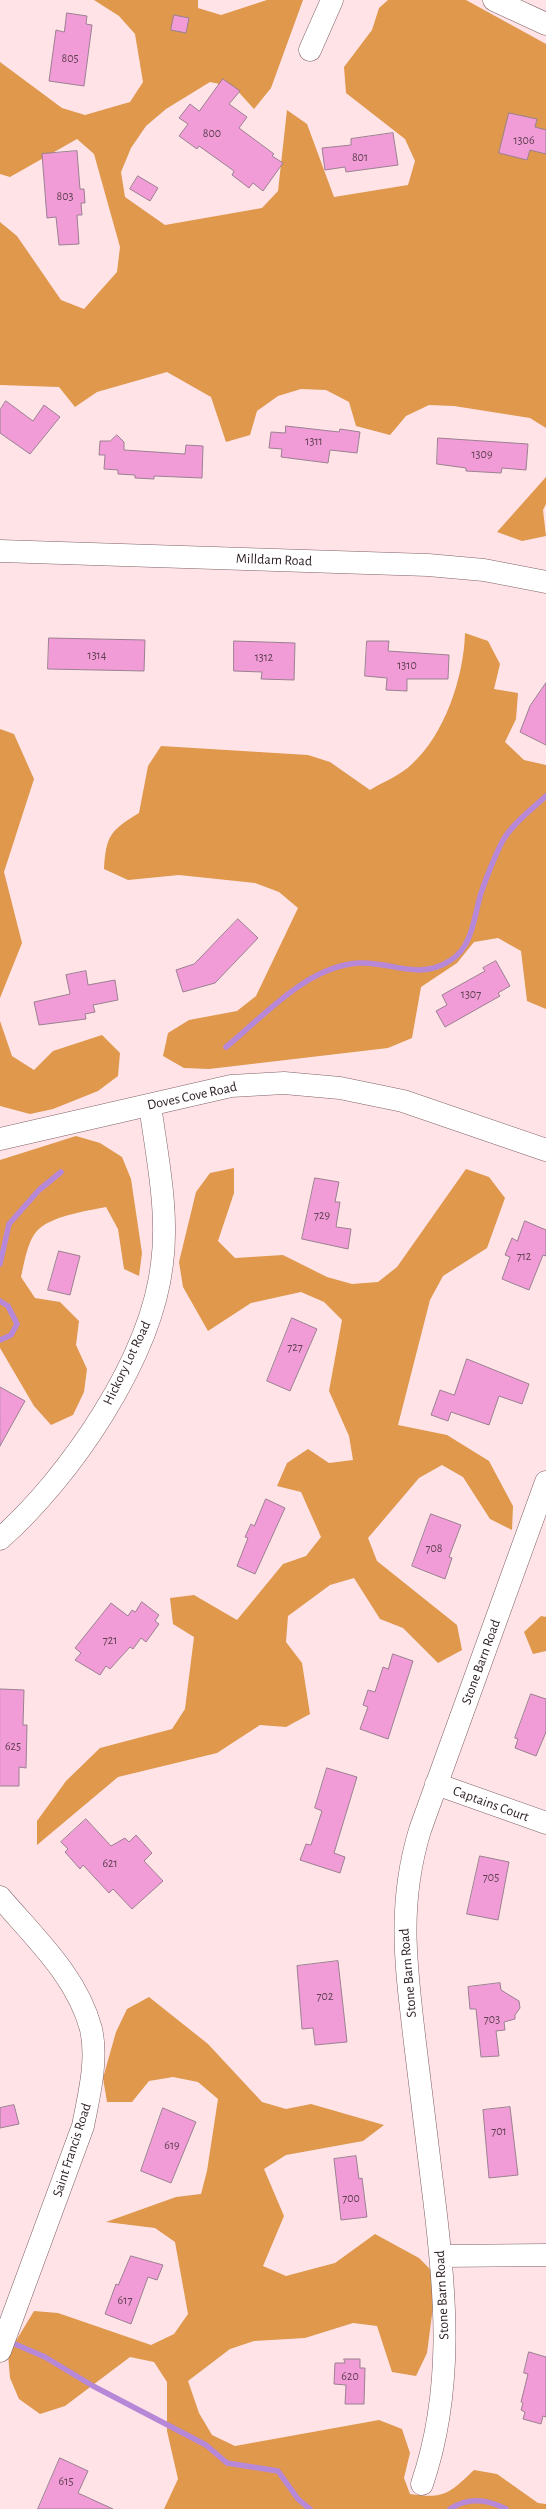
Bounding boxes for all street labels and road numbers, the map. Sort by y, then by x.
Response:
street label: Milldam Road [236,550,312,570]
street label: Doves Cove Road [146,1078,238,1114]
street label: Hickory Lot Road [99,1318,155,1408]
street label: Stone Barn Road [458,1617,504,1707]
street label: Captains Court [451,1782,531,1826]
street label: Stone Barn Road [396,1928,420,2018]
street label: Saint Francis Road [49,2101,95,2199]
street label: Stone Barn Road [431,2250,453,2340]

